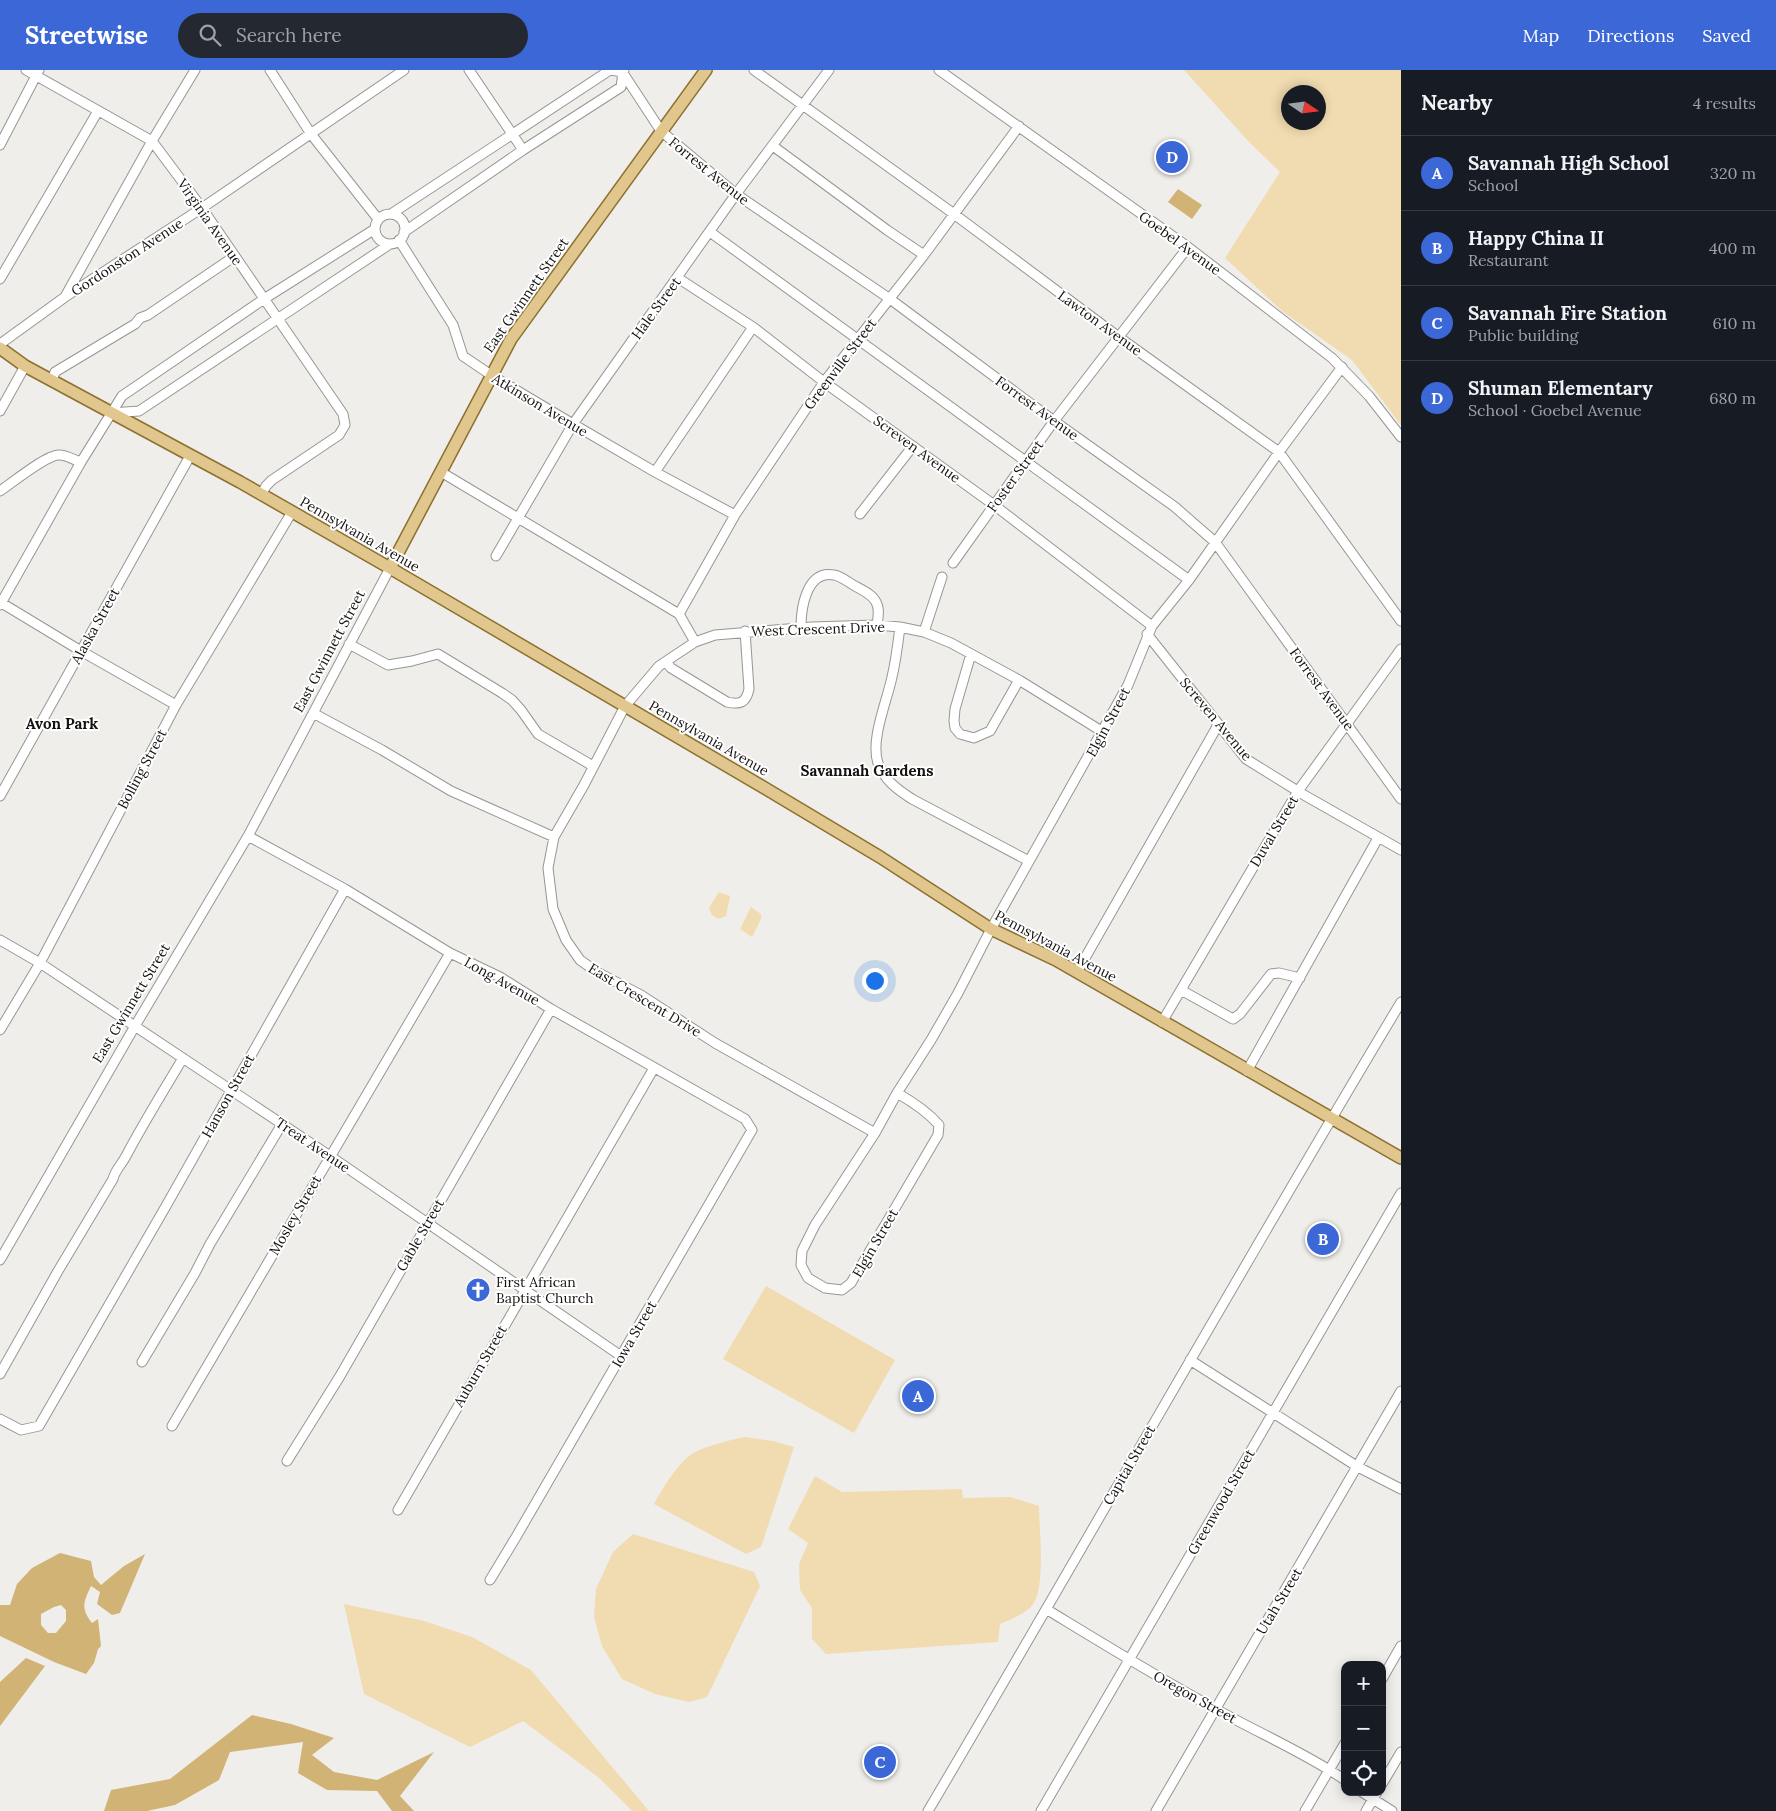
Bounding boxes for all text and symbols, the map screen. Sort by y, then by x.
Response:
search box [178,13,528,58]
text: Streetwise [25,20,148,51]
icon: search [196,21,224,49]
text: Search here [236,23,342,47]
text: Map [1523,24,1559,47]
text: Directions [1587,24,1674,47]
text: Saved [1702,24,1751,47]
north arrow [1281,85,1326,130]
text: Nearby [1421,89,1492,116]
text: 4 results [1693,93,1756,113]
street label: Forrest Avenue [665,133,753,209]
pin: D [1156,138,1188,176]
text: Savannah High School [1468,151,1669,175]
text: A [1432,163,1442,183]
text: 320 m [1710,163,1756,183]
street label: Virginia Avenue [173,174,247,269]
text: School [1468,175,1518,195]
street label: Goebel Avenue [1135,207,1225,279]
street label: Gordonston Avenue [68,214,187,300]
text: Happy China II [1468,226,1604,250]
street label: East Gwinnett Street [480,234,573,356]
text: B [1432,238,1442,258]
text: 400 m [1709,238,1756,258]
text: Restaurant [1468,250,1549,270]
street label: Hale Street [627,273,685,343]
street label: Lawton Avenue [1054,286,1146,360]
text: Savannah Fire Station [1468,301,1667,325]
text: C [1431,313,1443,333]
text: 610 m [1712,313,1756,333]
street label: Greenville Street [800,314,881,413]
text: Public building [1468,325,1578,345]
street label: Atkinson Avenue [488,369,591,441]
street label: Forrest Avenue [992,372,1082,444]
text: Shuman Elementary [1468,376,1653,400]
text: D [1431,388,1443,408]
text: 680 m [1709,388,1756,408]
text: School · Goebel Avenue [1468,400,1642,420]
street label: Screven Avenue [870,411,964,487]
street label: Foster Street [983,436,1047,516]
street label: Pennsylvania Avenue [297,492,424,576]
street label: Alaska Street [66,584,124,668]
street label: East Gwinnett Street [289,586,369,715]
street label: West Crescent Drive [751,618,886,640]
street label: Forrest Avenue [1286,644,1358,734]
street label: Screven Avenue [1176,674,1256,765]
street label: Elgin Street [1082,684,1134,760]
street label: Pennsylvania Avenue [646,696,773,780]
district label: Avon Park [26,714,98,733]
street label: Bolling Street [113,725,171,812]
district label: Savannah Gardens [801,761,933,780]
street label: Duval Street [1246,792,1303,870]
street label: Pennsylvania Avenue [992,906,1120,986]
street label: East Gwinnett Street [88,940,174,1066]
street label: Long Avenue [461,953,543,1009]
street label: East Crescent Drive [585,959,705,1041]
your location [862,968,888,994]
street label: Hanson Street [198,1050,259,1141]
street label: Treat Avenue [272,1113,354,1177]
street label: Mosley Street [265,1171,325,1258]
street label: Gable Street [392,1195,448,1274]
street label: Elgin Street [848,1205,902,1281]
pin: B [1307,1220,1339,1258]
place label: First African Baptist Church [496,1273,594,1307]
church icon: First African Baptist Church [465,1277,491,1303]
street label: Iowa Street [608,1297,661,1371]
street label: Auburn Street [449,1321,511,1411]
pin: A [902,1377,934,1415]
street label: Capital Street [1099,1421,1159,1508]
street label: Greenwood Street [1183,1445,1259,1558]
street label: Utah Street [1252,1564,1306,1638]
map controls [1341,1661,1386,1796]
button: + [1341,1661,1386,1706]
street label: Oregon Street [1150,1667,1240,1728]
button: − [1341,1706,1386,1751]
pin: C [864,1743,896,1781]
button: locate [1341,1751,1386,1796]

